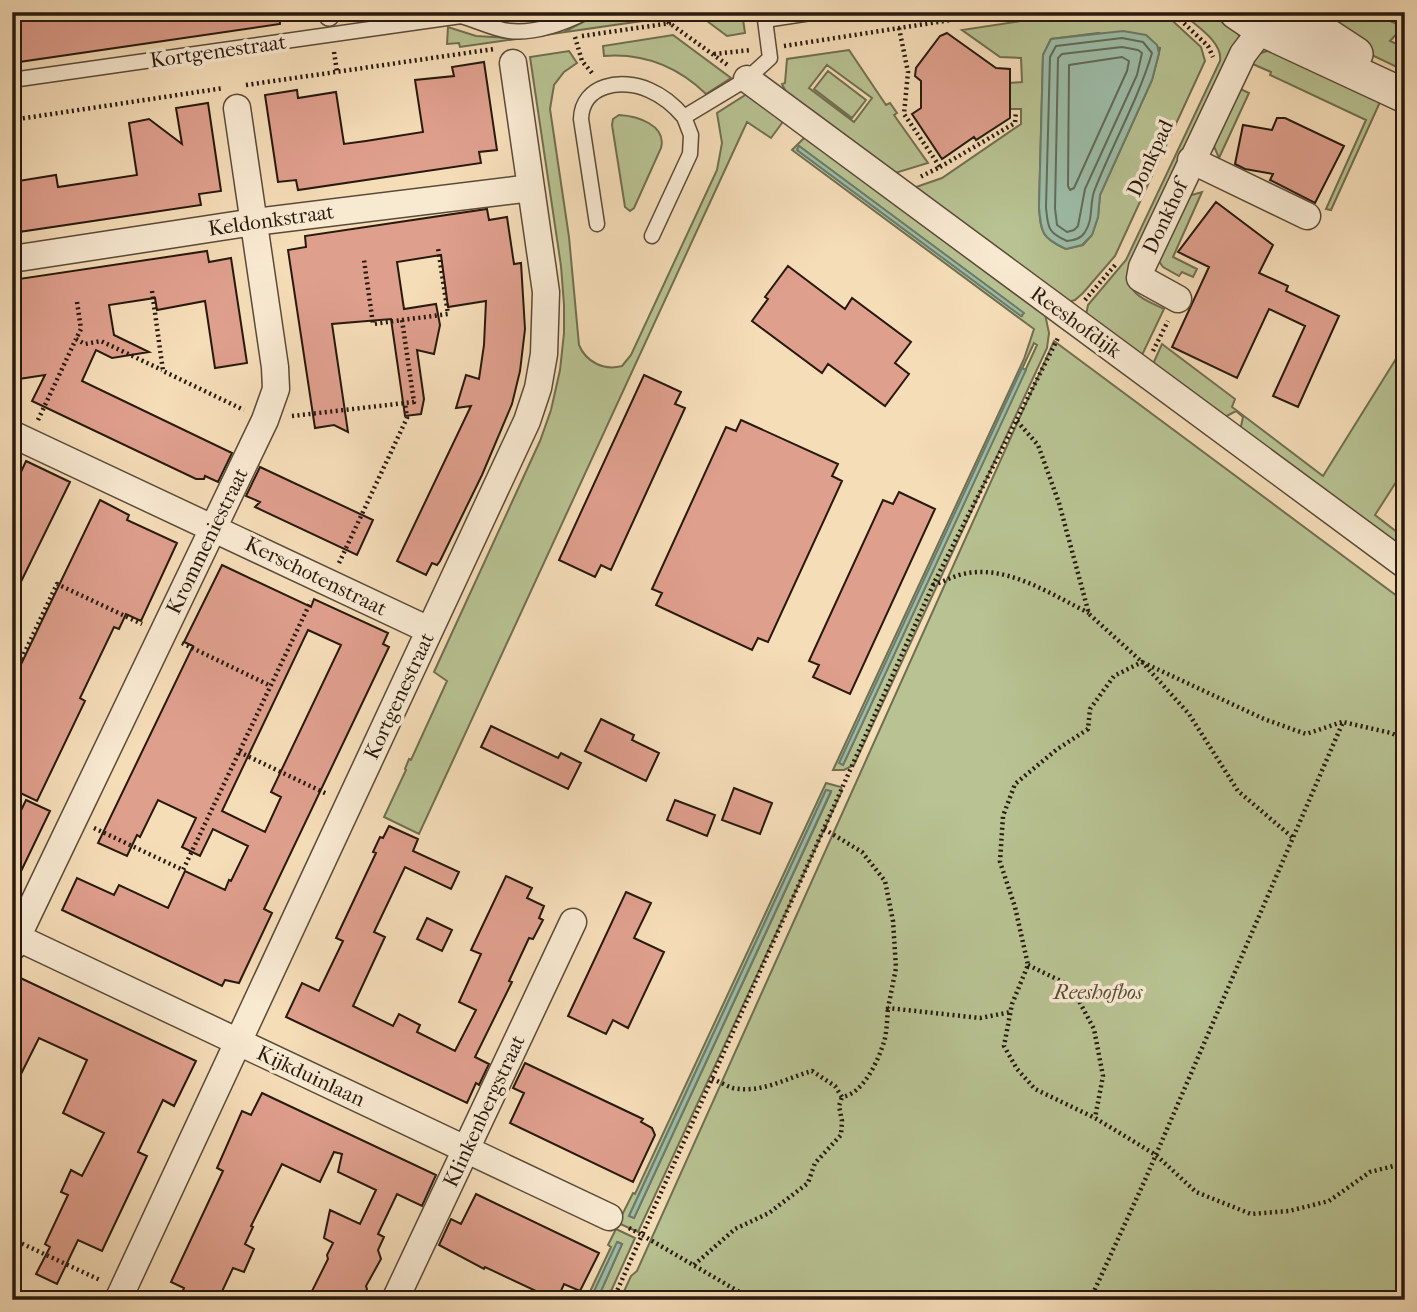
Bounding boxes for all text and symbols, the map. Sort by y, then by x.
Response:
street label: Kortgenestraat [148,30,288,72]
street label: Donkpad [1122,115,1178,200]
street label: Donkhof [1138,173,1194,258]
street label: Keldonkstraat [207,199,336,241]
street label: Reeshofdijk [1026,281,1126,363]
street label: Krommeniestraat [161,464,253,618]
street label: Kerschotenstraat [241,531,391,621]
street label: Kortgenestraat [359,628,439,763]
park label: Reeshofbos [1052,980,1143,1004]
street label: Klinkenbergstraat [438,1031,530,1191]
street label: Kijkduinlaan [253,1041,369,1111]

